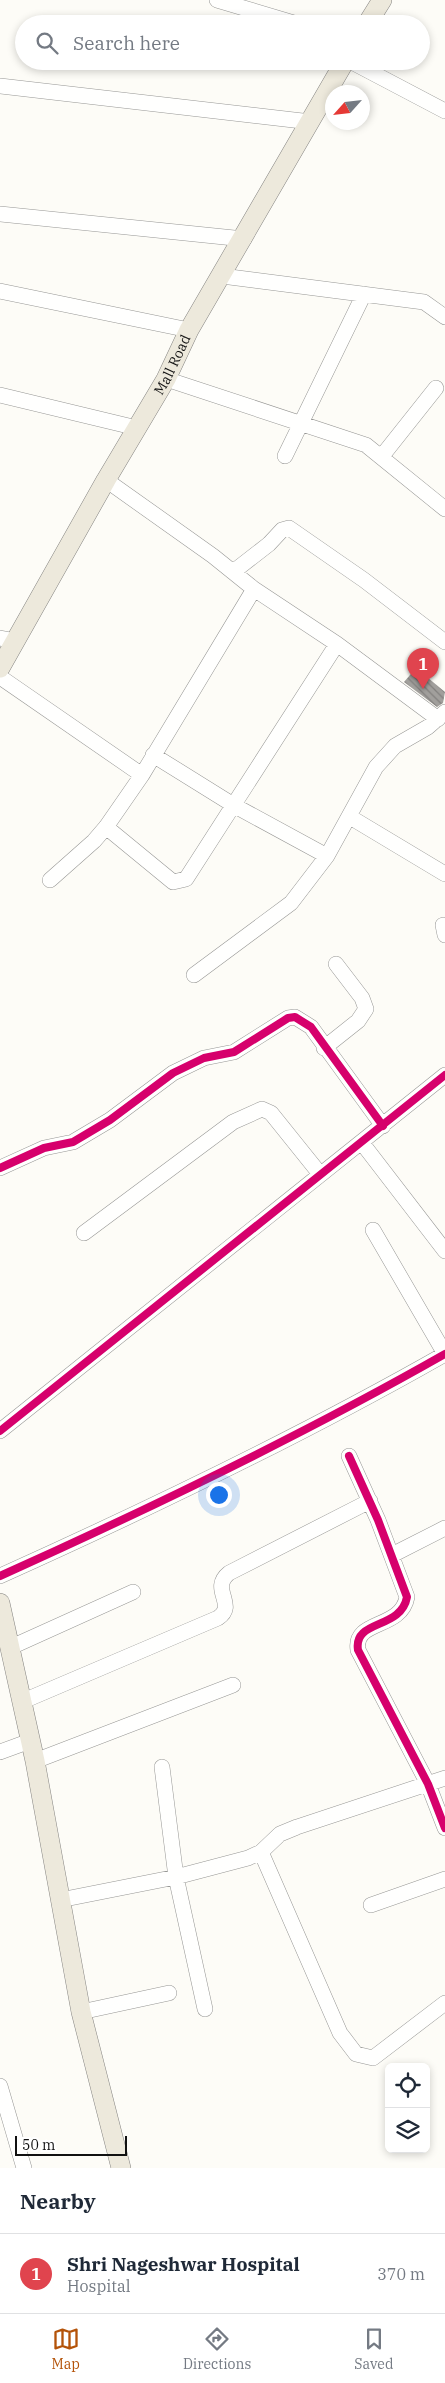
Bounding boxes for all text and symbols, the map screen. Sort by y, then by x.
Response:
search box [15,15,430,70]
icon: search [33,29,61,57]
text: Search here [73,31,180,55]
north arrow [325,85,370,130]
street label: Mall Road [150,331,195,398]
pin: 1 [407,648,439,689]
your location [206,1482,232,1508]
map controls [385,2063,430,2153]
button: locate [385,2063,430,2108]
button: layers [385,2108,430,2153]
scale bar [15,2133,128,2156]
text: 50 m [22,2136,55,2154]
text: Nearby [20,2187,96,2215]
text: Shri Nageshwar Hospital [67,2252,300,2276]
text: 1 [31,2264,41,2284]
text: 370 m [377,2264,425,2284]
text: Hospital [67,2276,130,2296]
tab: Map [52,2325,80,2373]
tab: Directions [183,2325,251,2373]
tab: Saved [354,2325,393,2373]

